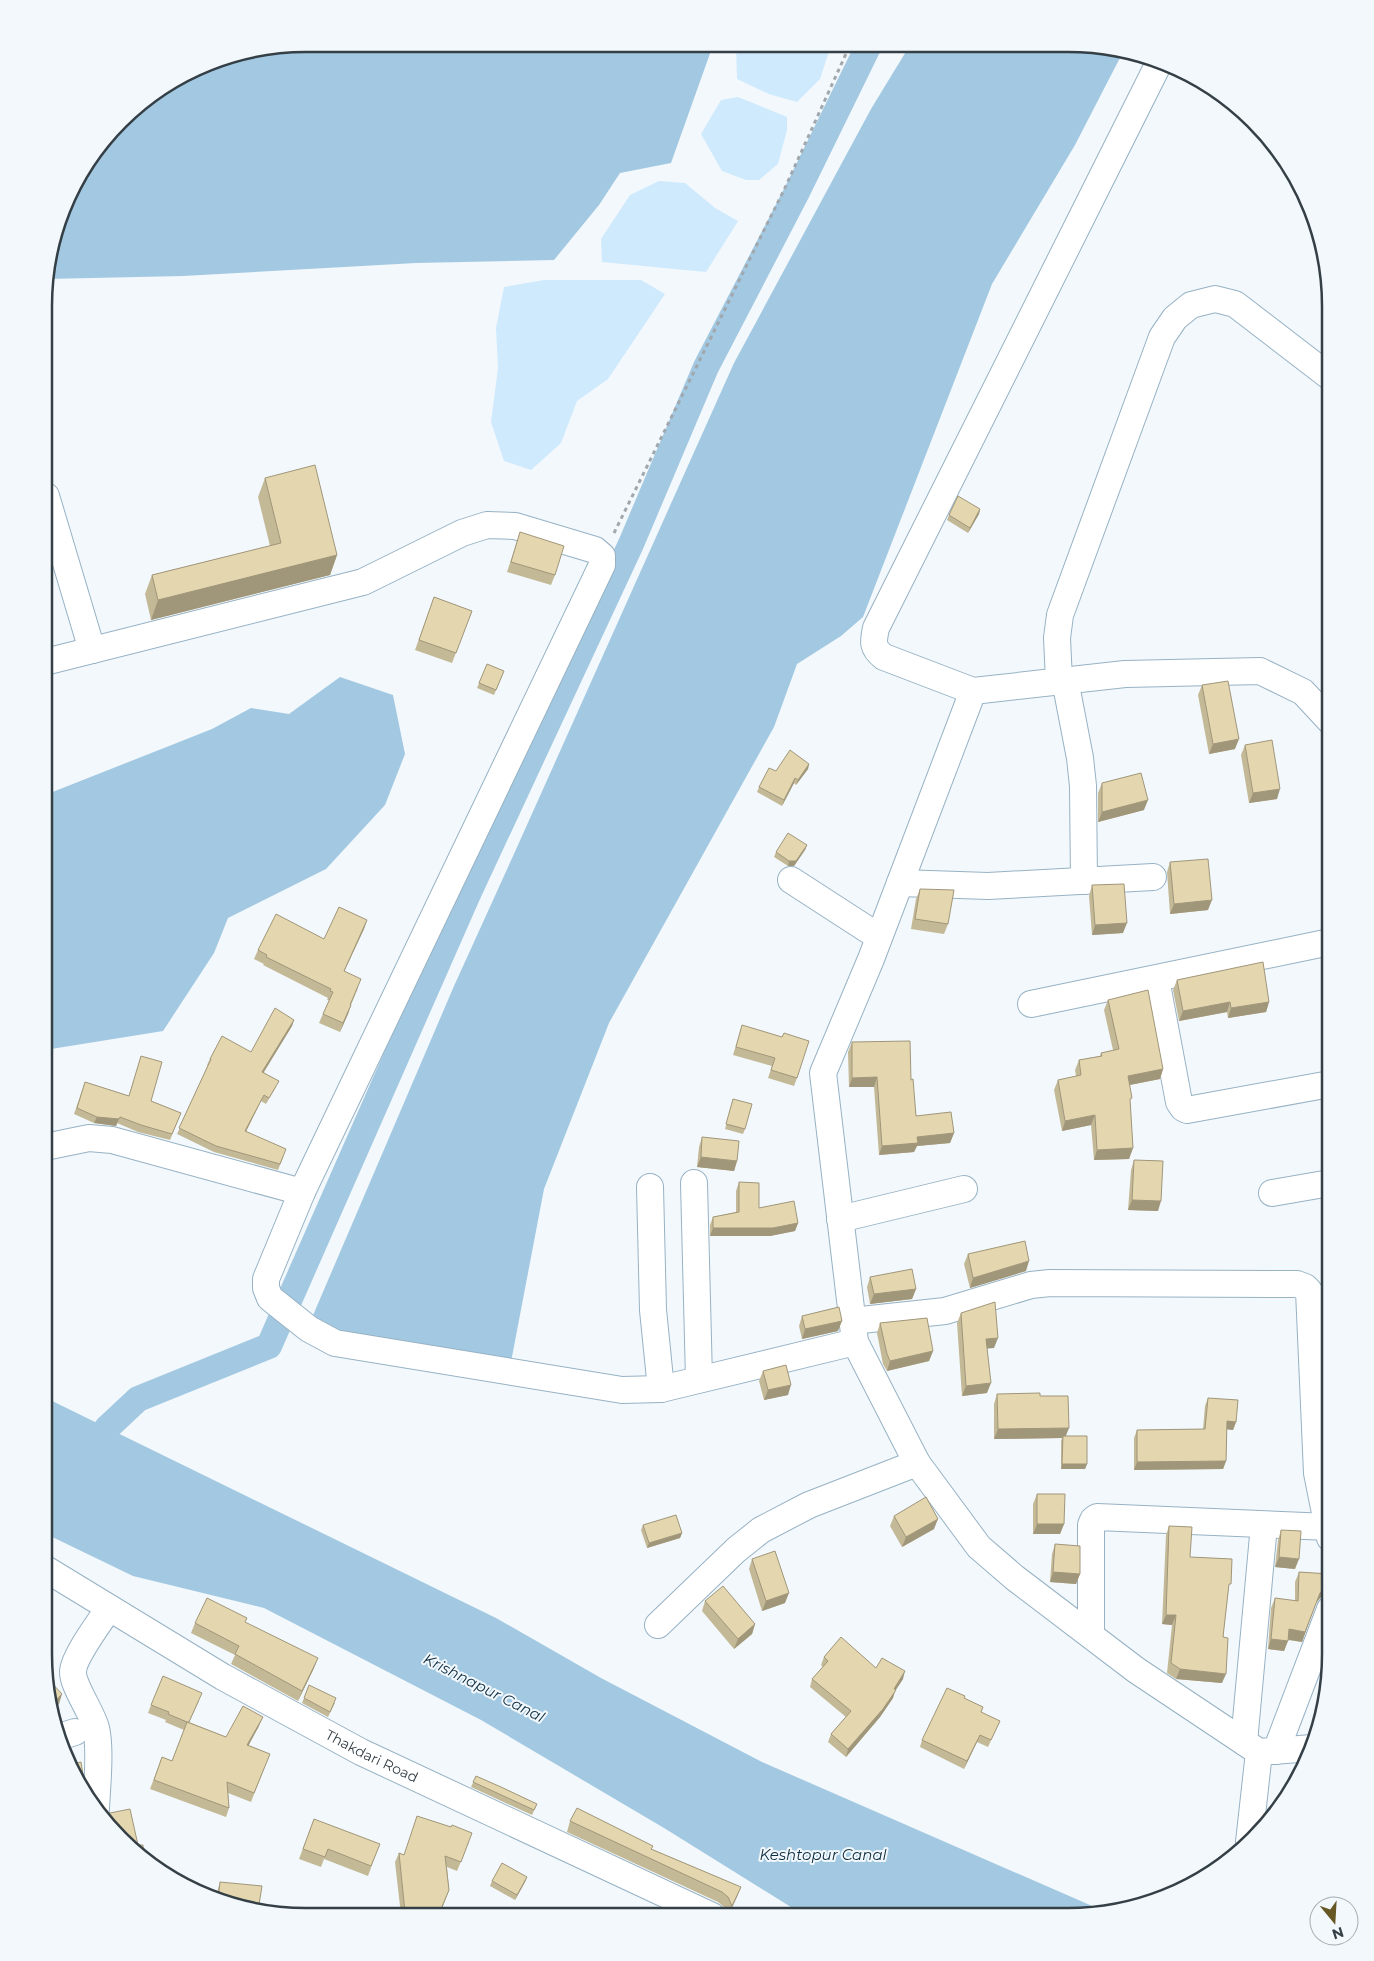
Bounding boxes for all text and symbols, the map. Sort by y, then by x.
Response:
water label: Krishnapur Canal [420,1649,548,1726]
street label: Thakdari Road [322,1725,421,1786]
water label: Keshtopur Canal [759,1845,887,1864]
north arrow [1309,1896,1359,1946]
text: N [1330,1923,1346,1944]

